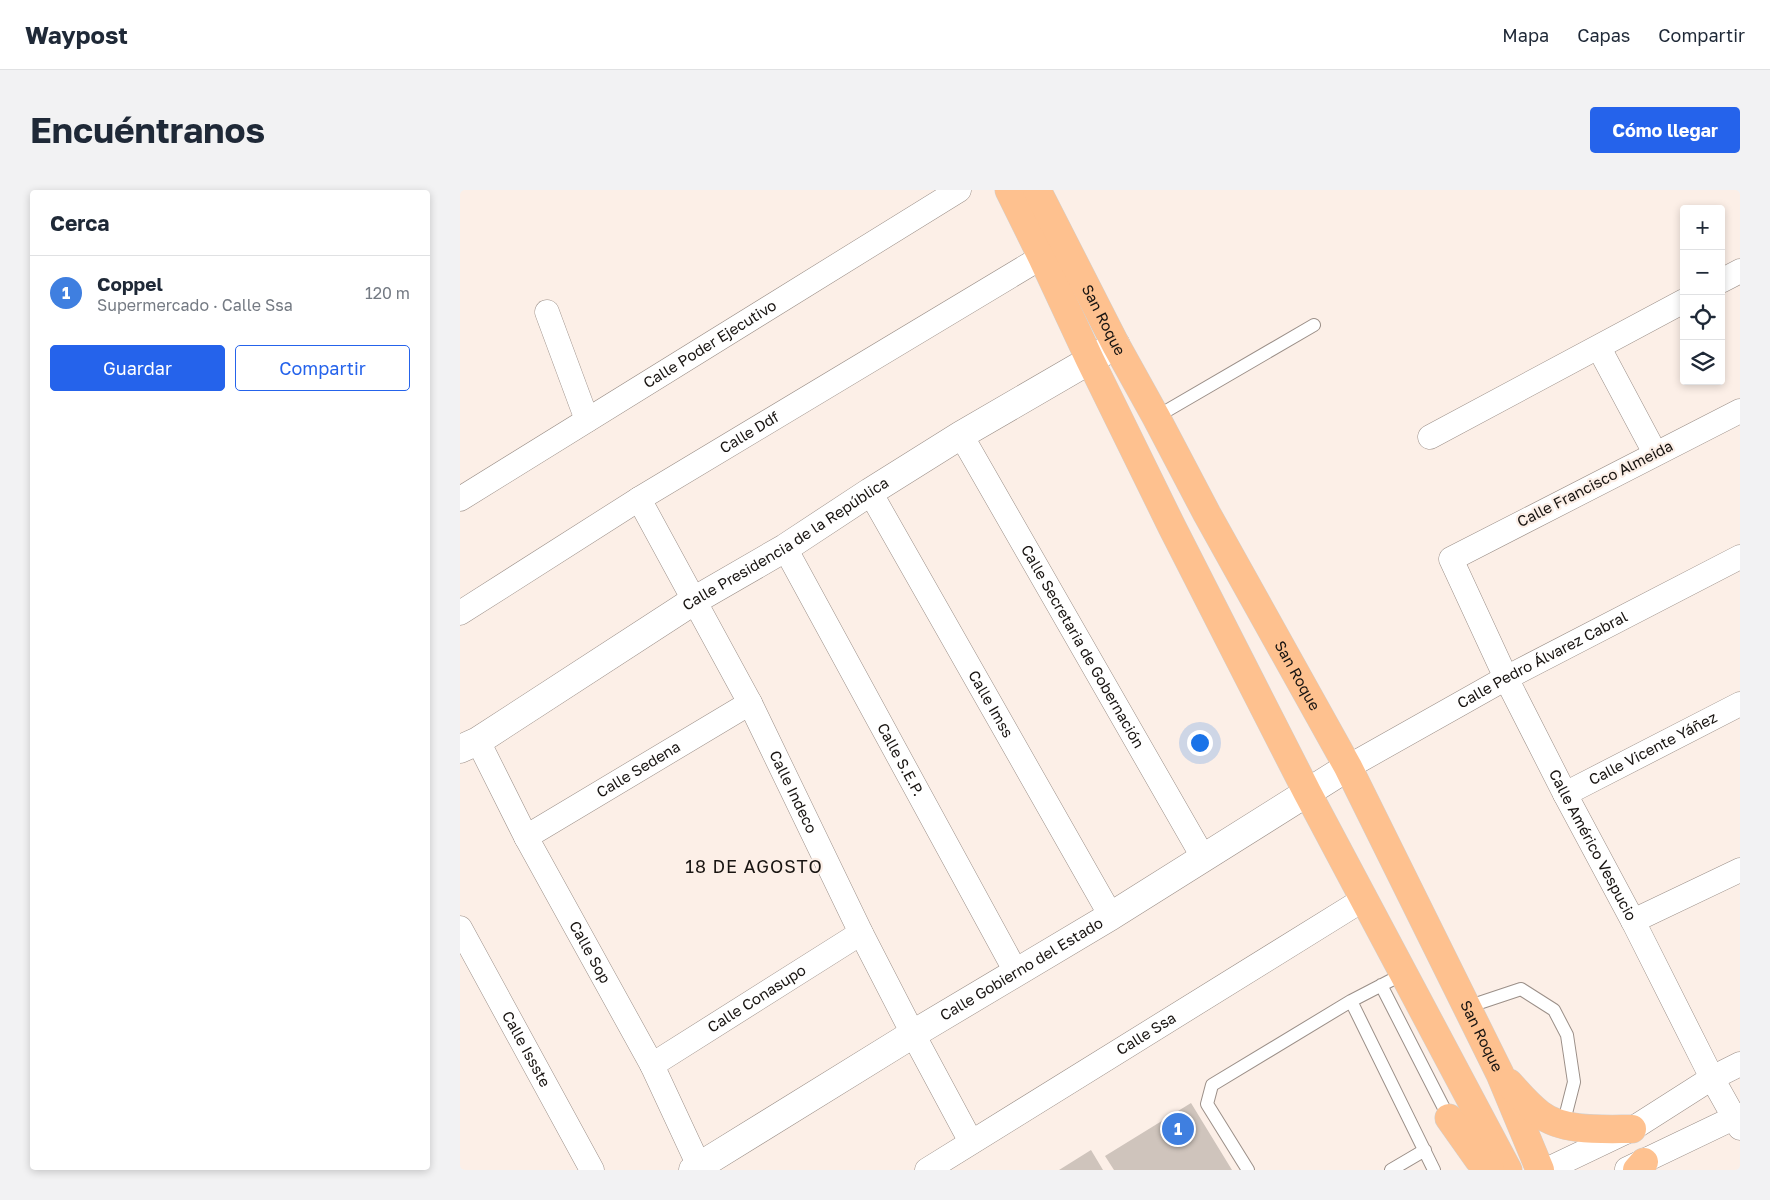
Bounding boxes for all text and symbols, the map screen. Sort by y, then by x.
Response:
text: Waypost [25,20,128,49]
text: Mapa [1502,24,1549,46]
text: Capas [1577,24,1630,46]
text: Compartir [1658,24,1745,46]
button: Cómo llegar [1590,107,1740,153]
text: Encuéntranos [30,109,265,151]
map controls [1680,205,1725,385]
button: + [1680,205,1725,250]
text: Cerca [50,210,109,236]
button: − [1680,250,1725,295]
text: Coppel [97,272,163,295]
street label: San Roque [1079,281,1130,358]
text: 1 [62,283,70,303]
text: 120 m [365,283,410,303]
text: Supermercado · Calle Ssa [97,295,293,315]
street label: Calle Poder Ejecutivo [640,295,779,391]
button: locate [1680,295,1725,340]
button: layers [1680,340,1725,385]
button: Guardar [50,345,225,391]
button: Compartir [235,345,410,391]
street label: Calle Ddf [716,407,782,457]
street label: Calle Francisco Almeida [1514,436,1675,530]
street label: Calle Presidencia de la República [679,473,891,614]
street label: Calle Secretaria de Gobernación [1018,541,1149,751]
street label: Calle Pedro Álvarez Cabral [1454,607,1630,712]
street label: San Roque [1271,637,1325,714]
street label: Calle Imss [965,667,1018,741]
street label: Calle Vicente Yáñez [1585,707,1720,788]
street label: Calle S.E.P. [874,719,928,799]
your location [1187,730,1213,756]
street label: Calle Sedena [593,737,683,801]
street label: Calle Indeco [766,747,821,836]
street label: Calle Américo Vespucio [1546,766,1641,923]
district label: 18 DE AGOSTO [685,855,823,877]
street label: Calle Gobierno del Estado [936,913,1106,1024]
street label: Calle Sop [566,917,615,986]
street label: Calle Conasupo [704,960,809,1036]
street label: San Roque [1457,997,1508,1075]
street label: Calle Issste [499,1008,555,1090]
street label: Calle Ssa [1113,1008,1179,1058]
pin: 1 [1162,1110,1194,1148]

